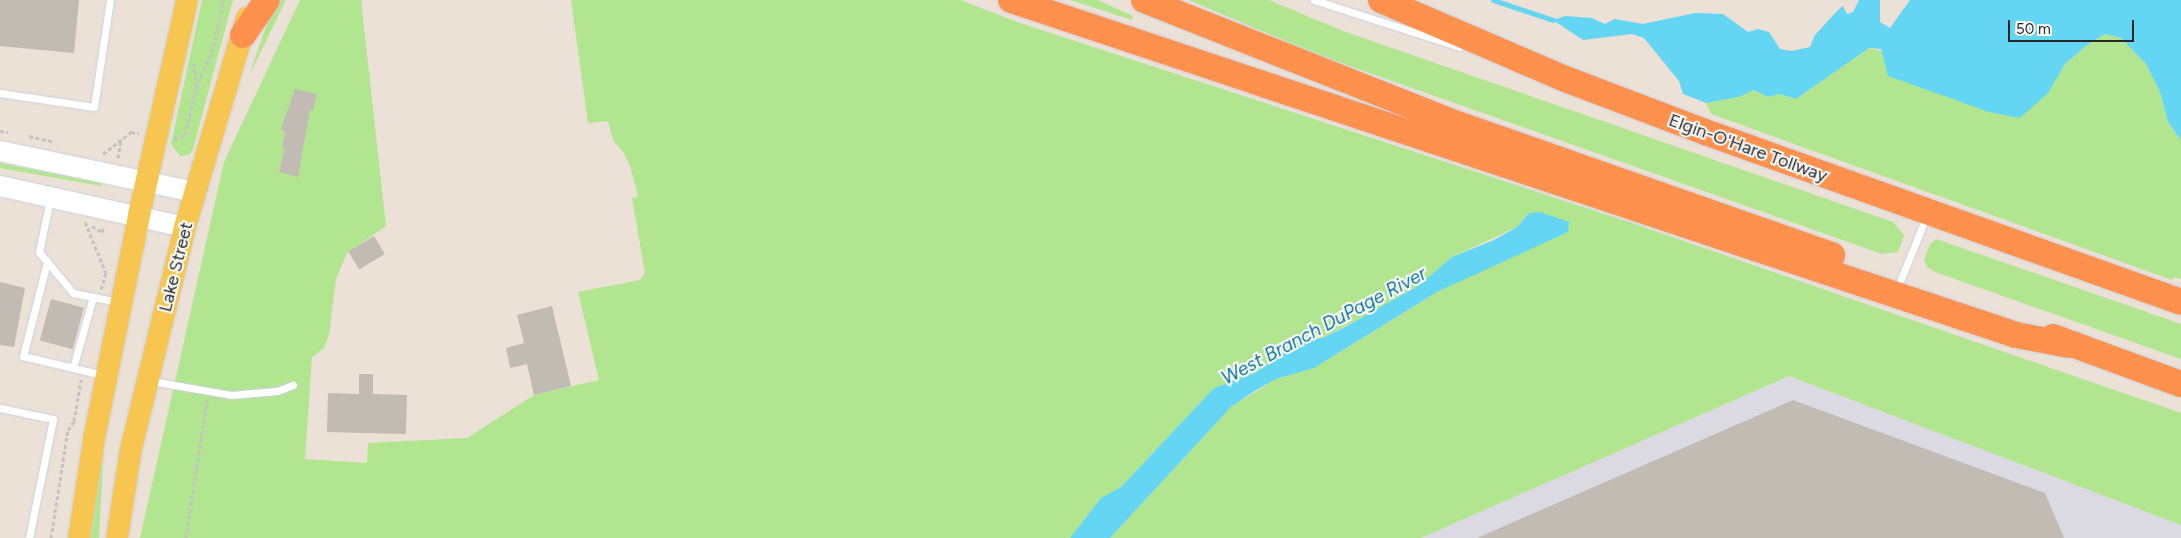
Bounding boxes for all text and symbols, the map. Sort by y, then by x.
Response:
scale bar [2011,10,2137,42]
text: 50 m [2016,20,2051,38]
street label: Elgin-O'Hare Tollway [1666,109,1830,187]
street label: Lake Street [154,220,198,314]
water label: West Branch DuPage River [1218,262,1430,390]

